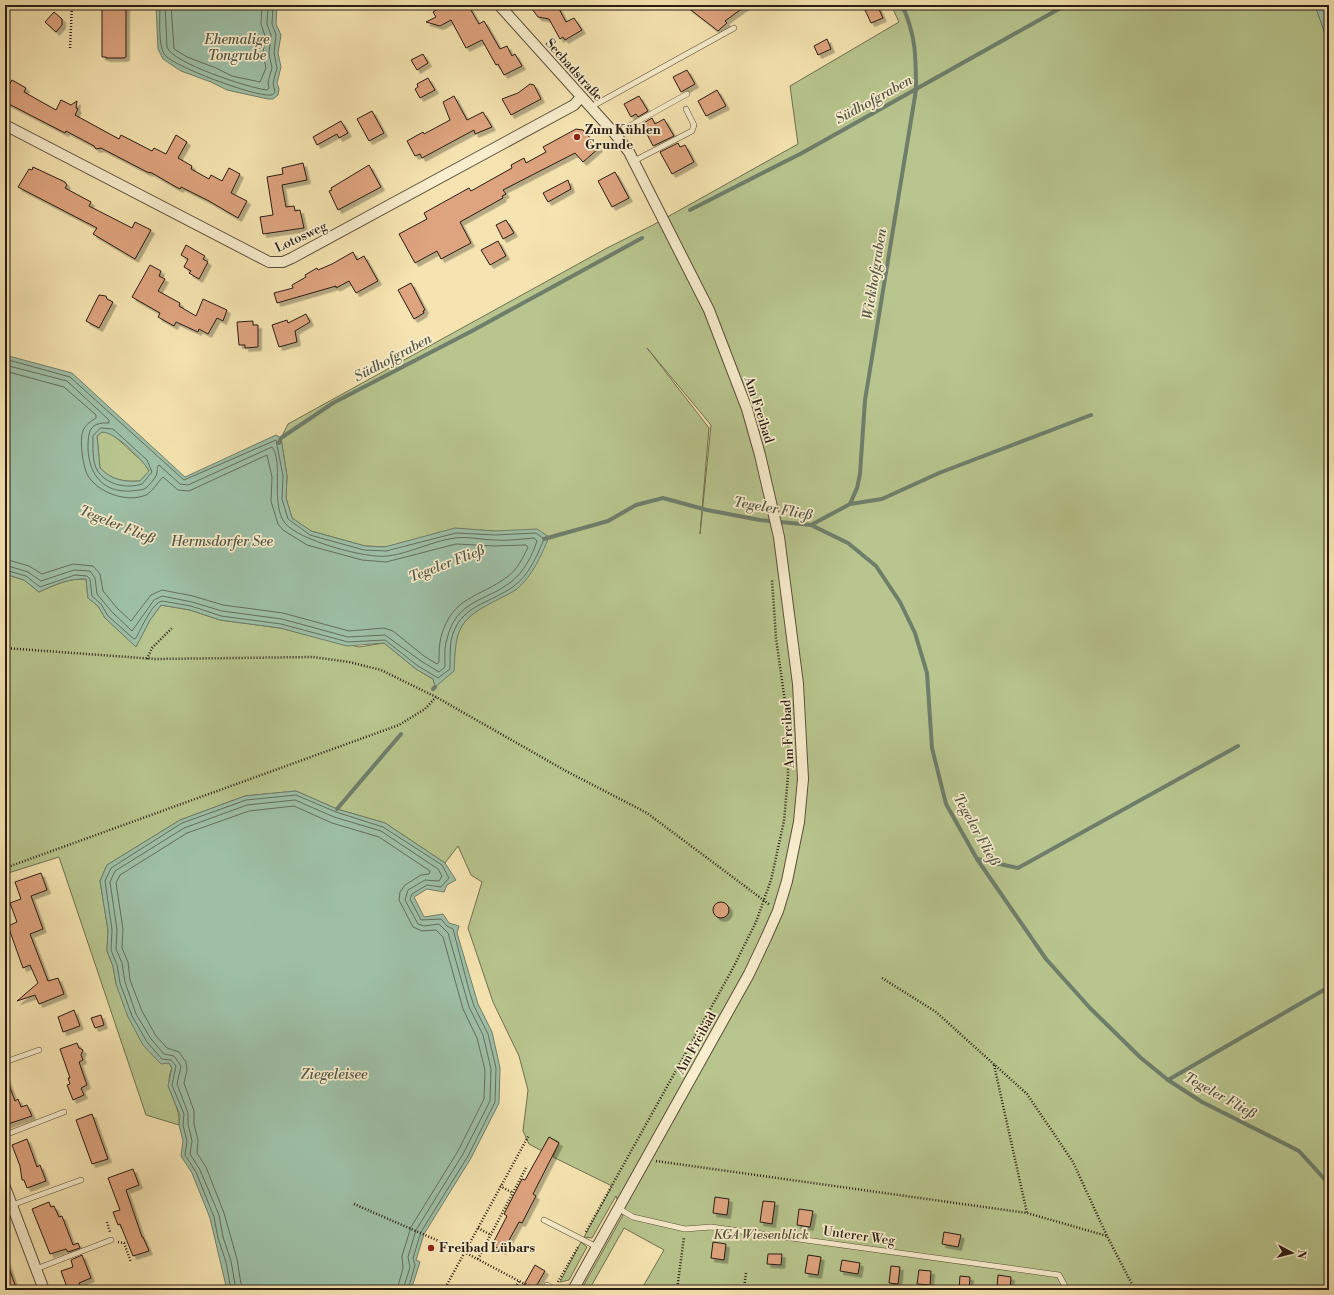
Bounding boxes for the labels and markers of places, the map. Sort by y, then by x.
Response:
place label: Zum Kühlen Grunde [585,122,661,153]
marker: Zum Kühlen Grunde [572,132,582,142]
place label: Freibad Lübars [439,1240,536,1256]
marker: Freibad Lübars [426,1243,436,1253]

